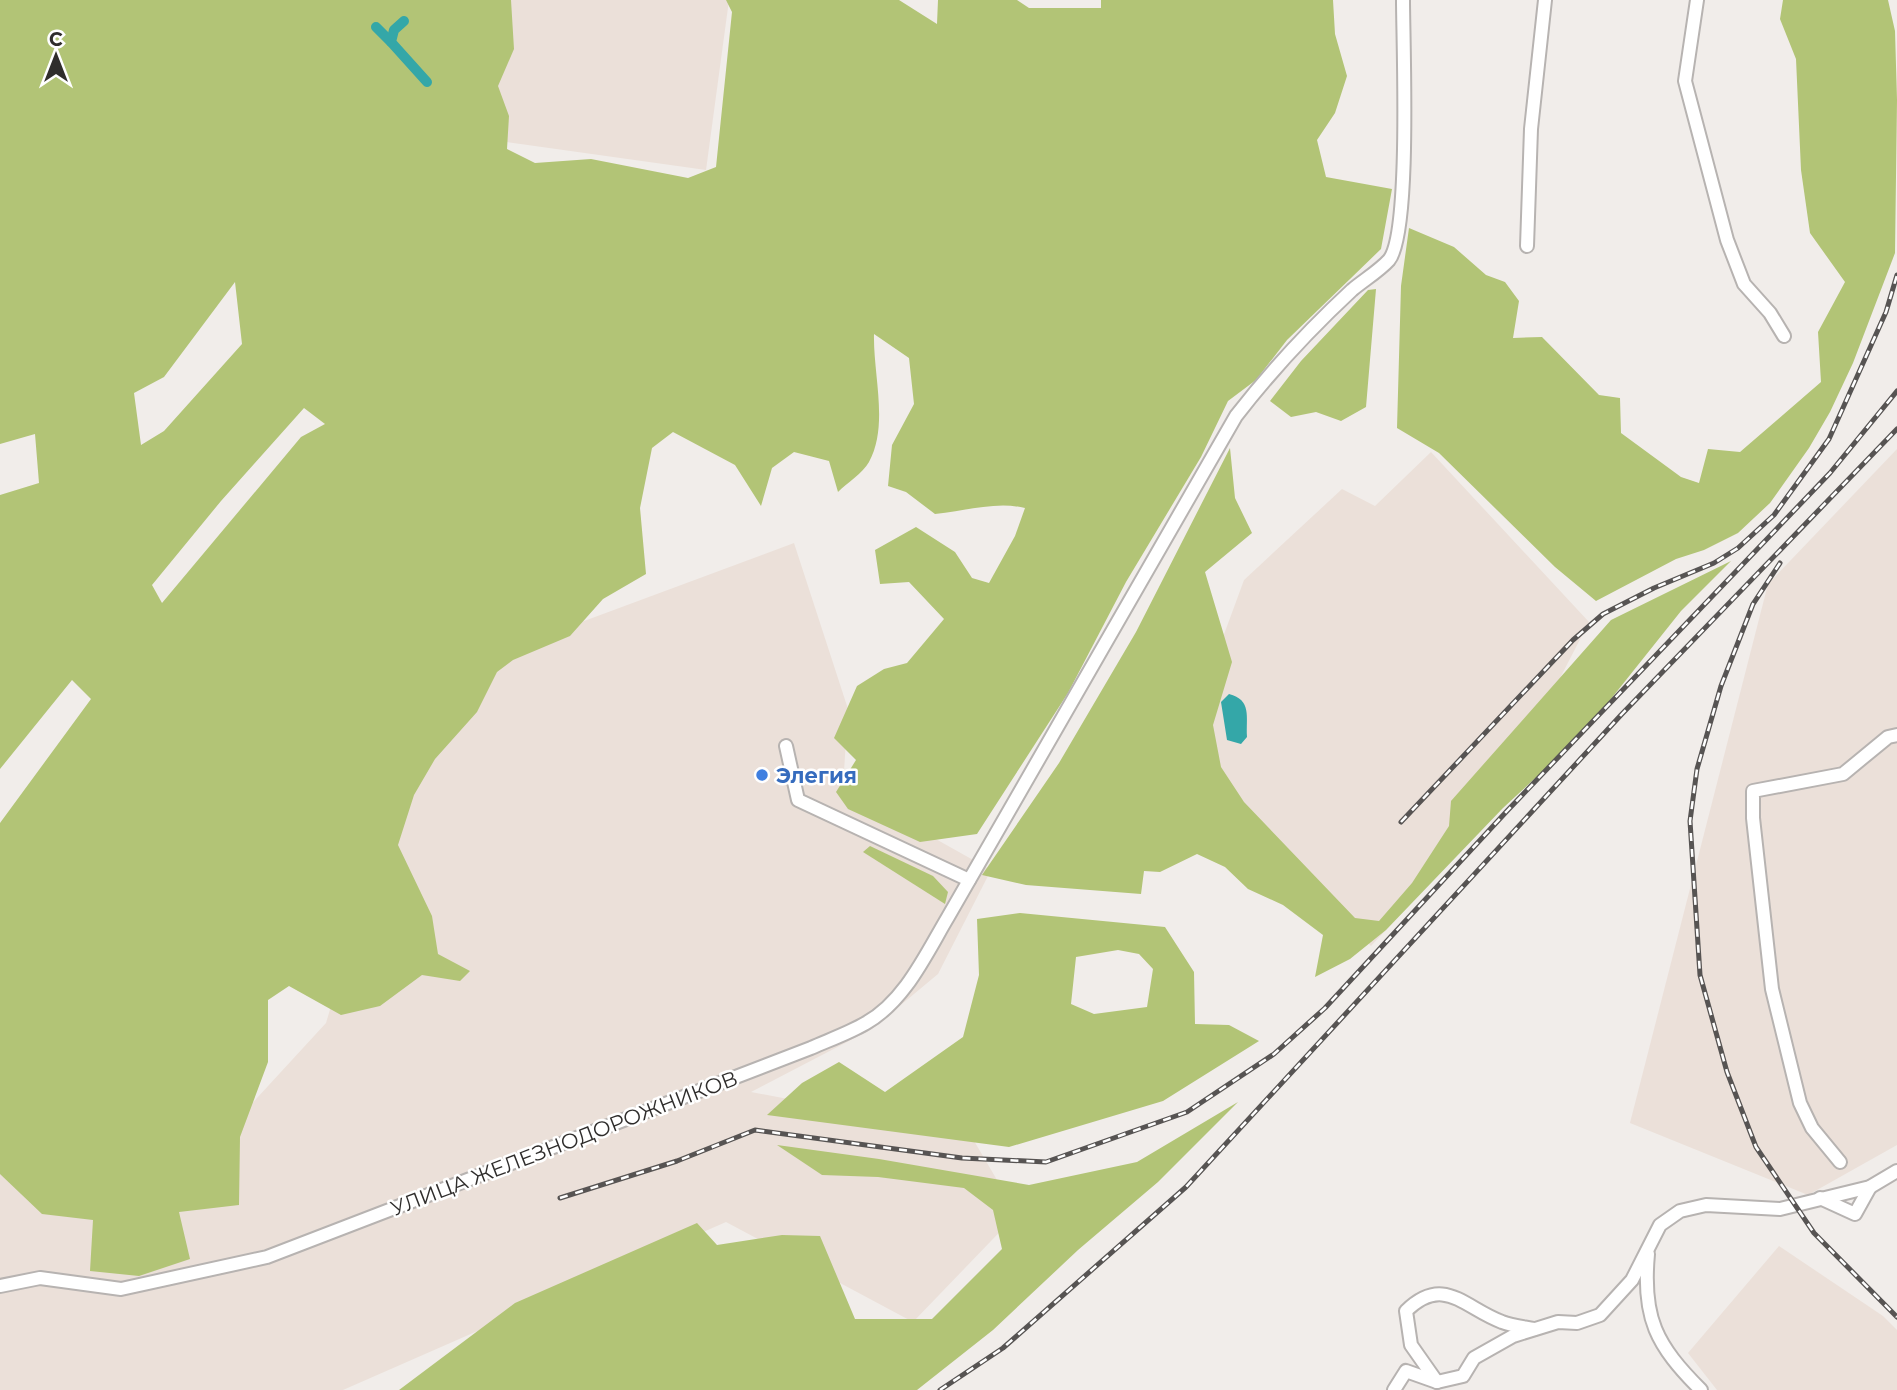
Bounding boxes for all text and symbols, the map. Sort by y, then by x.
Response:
north arrow [21,21,91,91]
text: С [49,28,63,51]
place label: Элегия [776,763,857,788]
marker: Элегия [754,767,770,783]
street label: УЛИЦА ЖЕЛЕЗНОДОРОЖНИКОВ [387,1065,741,1221]

